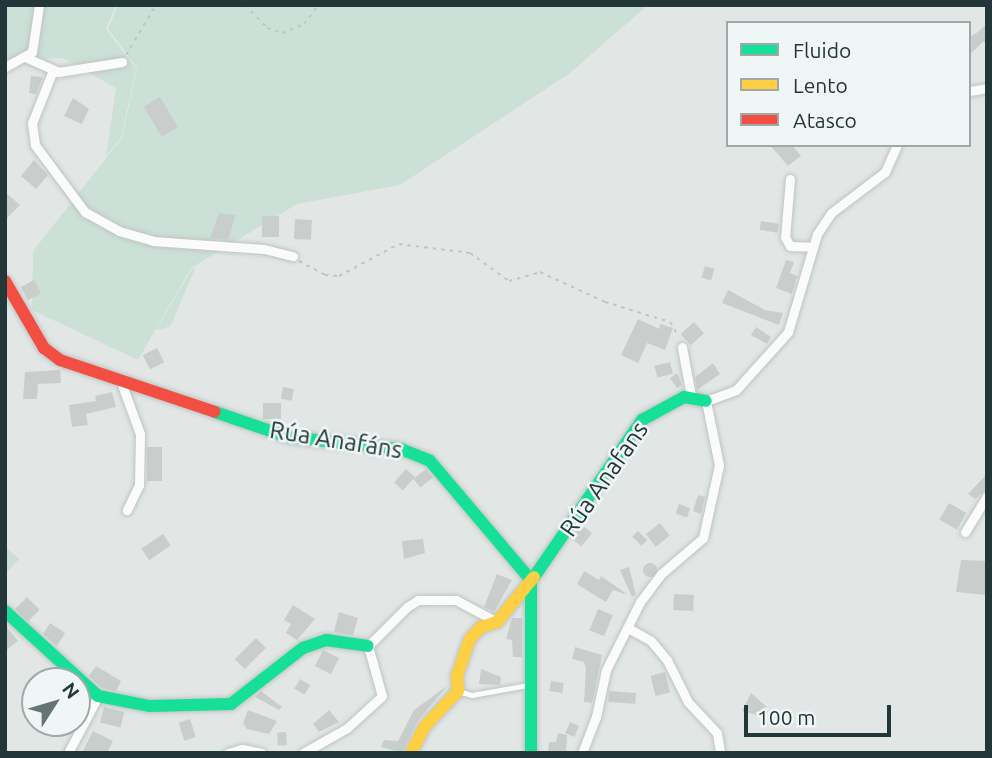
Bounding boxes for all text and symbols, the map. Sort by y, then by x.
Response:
legend [726,21,971,147]
text: Fluido [793,38,851,62]
text: Lento [793,73,848,97]
text: Atasco [793,108,857,132]
street label: Rúa Anafáns [268,415,404,465]
street label: Rúa Anafans [554,416,654,542]
north arrow [21,667,91,737]
text: N [58,678,84,703]
scale bar [747,692,894,736]
text: 100 m [757,705,815,729]

